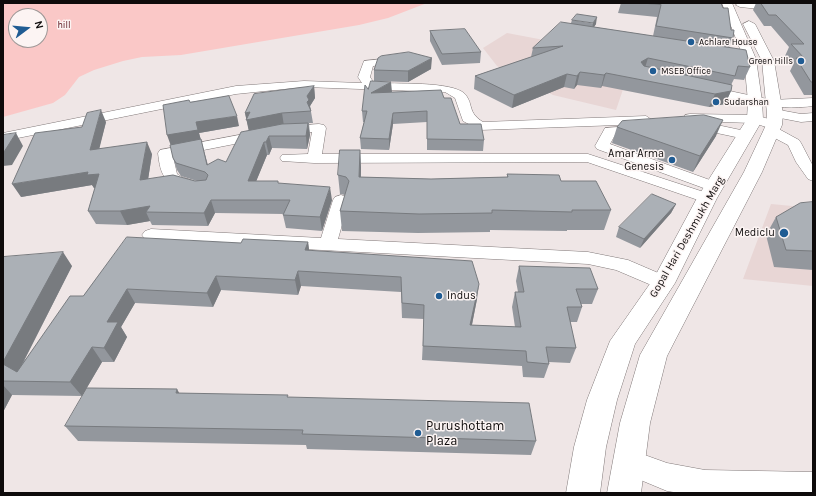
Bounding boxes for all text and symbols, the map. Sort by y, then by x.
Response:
north arrow [8,8,48,48]
text: N [32,19,46,30]
park label: hill [57,20,71,30]
marker: Achlare House [686,37,696,47]
place label: Achlare House [699,37,757,47]
place label: Green Hills [749,56,793,66]
marker: Green Hills [796,56,806,66]
marker: MSEB Office [648,66,658,76]
place label: MSEB Office [661,66,711,76]
marker: Sudarshan [711,97,721,107]
place label: Sudarshan [724,97,769,107]
place label: Amar Arma Genesis [608,147,664,173]
marker: Amar Arma Genesis [667,155,677,165]
street label: Gopal Hari Deshmukh Marg [647,174,727,300]
place label: Mediclu [735,226,775,240]
marker: Mediclu [778,227,790,239]
place label: Indus [447,289,476,303]
marker: Indus [434,291,444,301]
place label: Purushottam Plaza [426,418,505,449]
marker: Purushottam Plaza [413,428,423,438]

